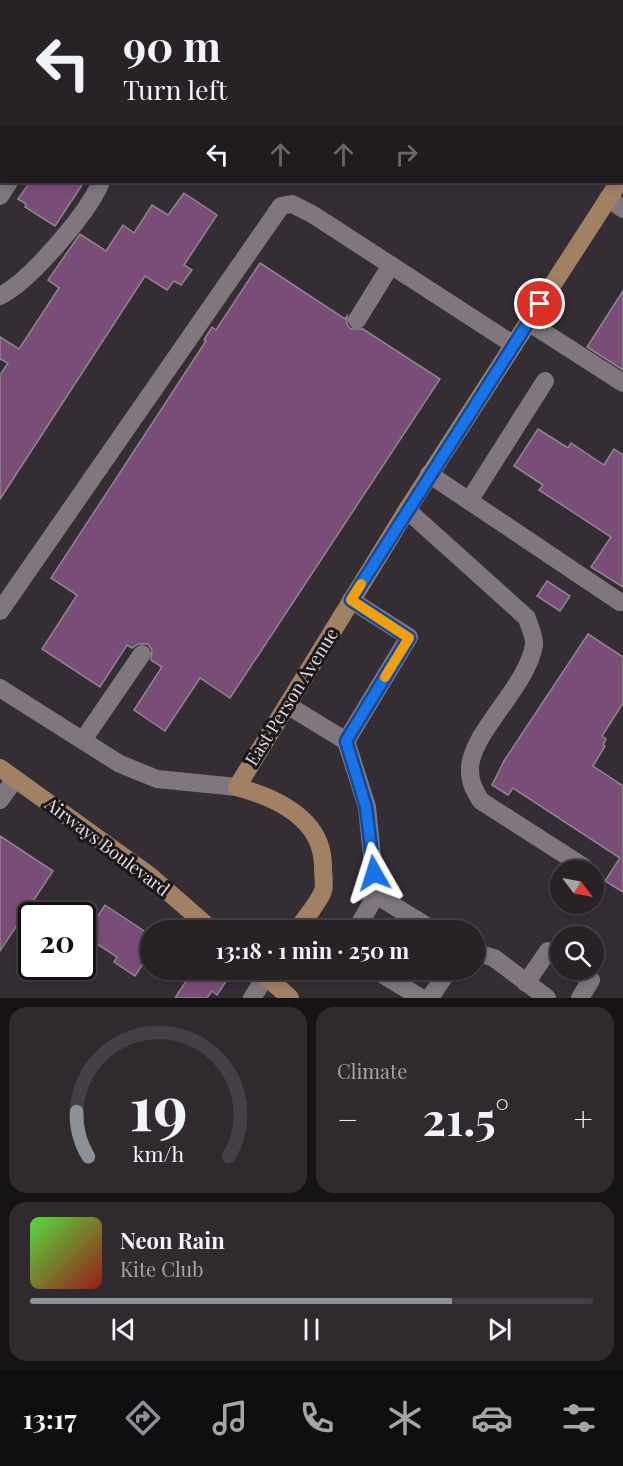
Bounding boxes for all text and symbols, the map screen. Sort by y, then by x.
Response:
text: 90 m [123,17,221,73]
icon: left [24,24,102,102]
text: Turn left [123,71,227,107]
icon: left [201,138,234,171]
icon: ahead [264,138,297,171]
icon: ahead [327,138,360,171]
icon: right [390,138,423,171]
pin [514,278,565,329]
icon: arrive [523,287,556,320]
street label: East Person Avenue [239,623,343,770]
street label: Airways Boulevard [40,791,175,901]
position arrow [342,841,406,905]
north arrow [550,860,604,914]
map controls [550,860,604,980]
speed limit sign: 20 [18,902,96,980]
button: search [550,926,604,980]
text: 13:18 · 1 min · 250 m [216,935,409,965]
text: Climate [337,1057,407,1084]
text: 19 [129,1063,187,1147]
text: 21.5° [423,1087,509,1147]
text: − [337,1096,358,1140]
text: + [574,1096,593,1140]
text: km/h [132,1139,184,1167]
text: Neon Rain [120,1225,225,1255]
text: Kite Club [120,1255,204,1282]
icon: previous [107,1313,140,1346]
icon: pause [295,1313,328,1346]
icon: next [483,1313,516,1346]
icon: directions [122,1397,164,1439]
icon: music [209,1397,251,1439]
icon: phone [296,1397,338,1439]
icon: climate [384,1397,426,1439]
icon: car [471,1397,513,1439]
icon: filters [558,1397,600,1439]
text: 13:17 [23,1400,76,1436]

